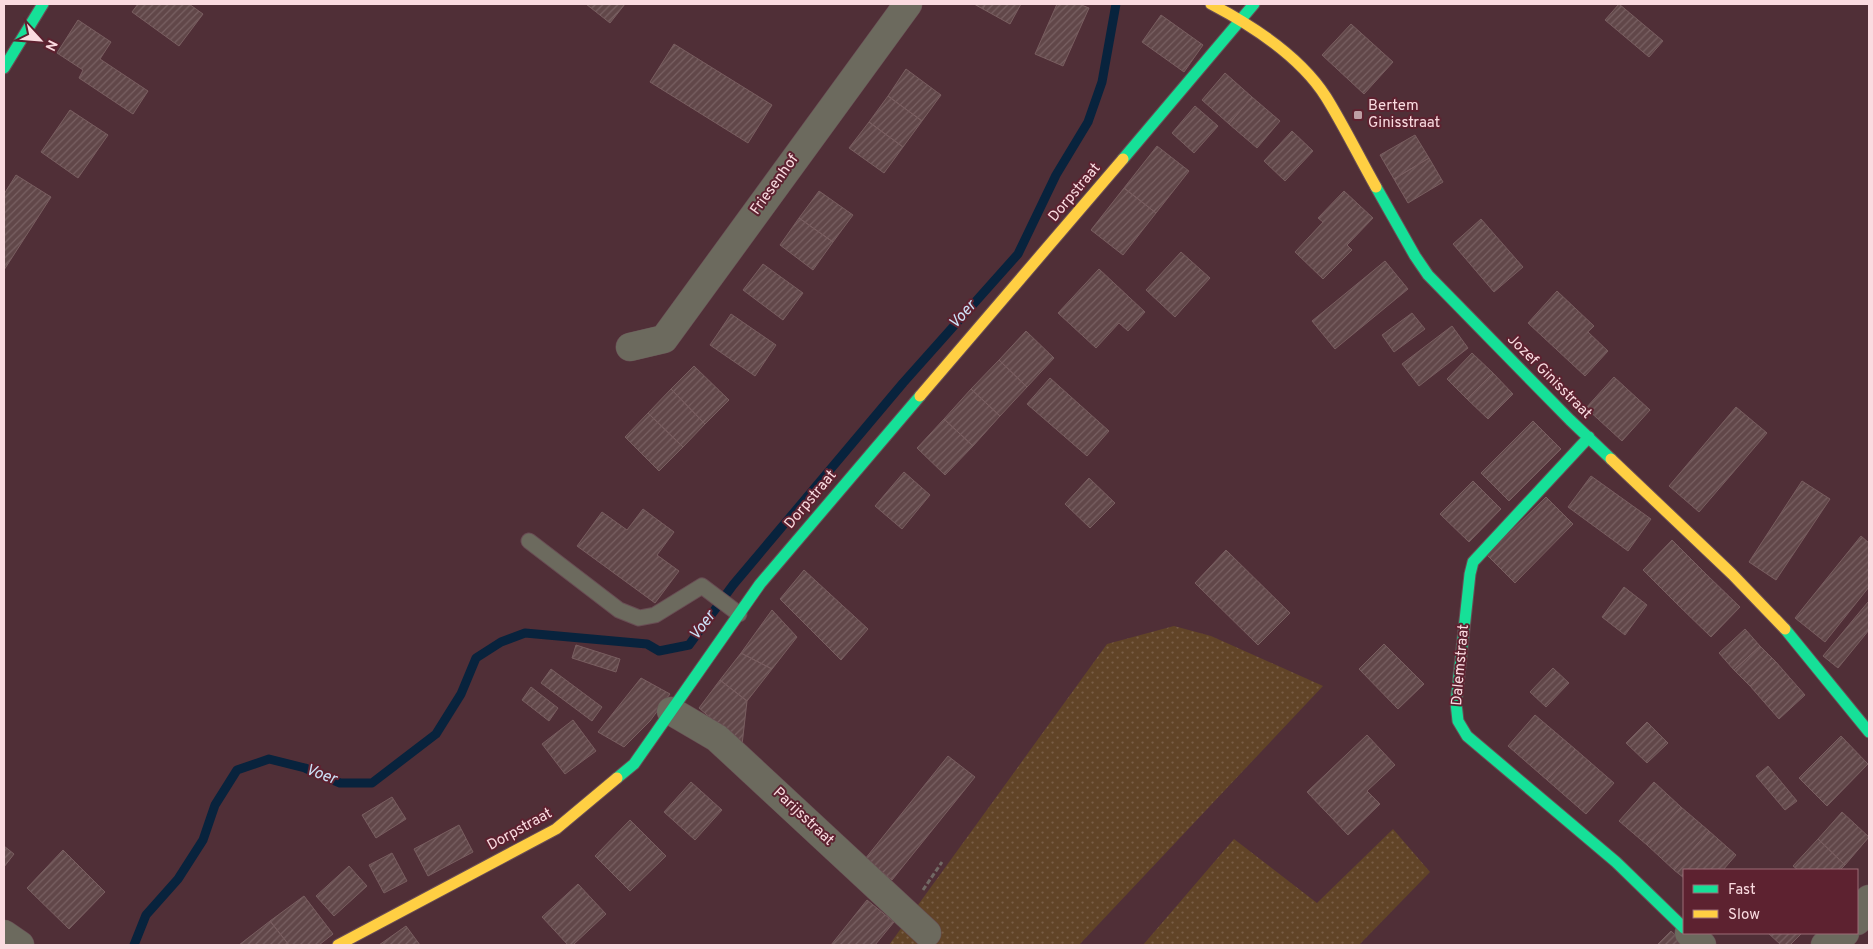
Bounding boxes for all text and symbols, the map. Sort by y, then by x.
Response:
north arrow [15,15,65,65]
text: N [40,37,60,53]
place label: Bertem Ginisstraat [1368,97,1440,133]
marker: Bertem Ginisstraat [1352,109,1364,121]
street label: Friesenhof [747,151,803,219]
street label: Dorpstraat [1045,160,1105,226]
water label: Voer [945,295,982,334]
street label: Jozef Ginisstraat [1503,331,1595,423]
street label: Dorpstraat [781,467,841,533]
water label: Voer [685,606,722,645]
street label: Dalemstraat [1448,624,1474,706]
water label: Voer [303,760,341,790]
street label: Parijsstraat [768,784,838,850]
street label: Dorpstraat [484,804,556,856]
legend [1683,869,1858,934]
text: Fast [1728,881,1756,900]
text: Slow [1728,906,1760,925]

